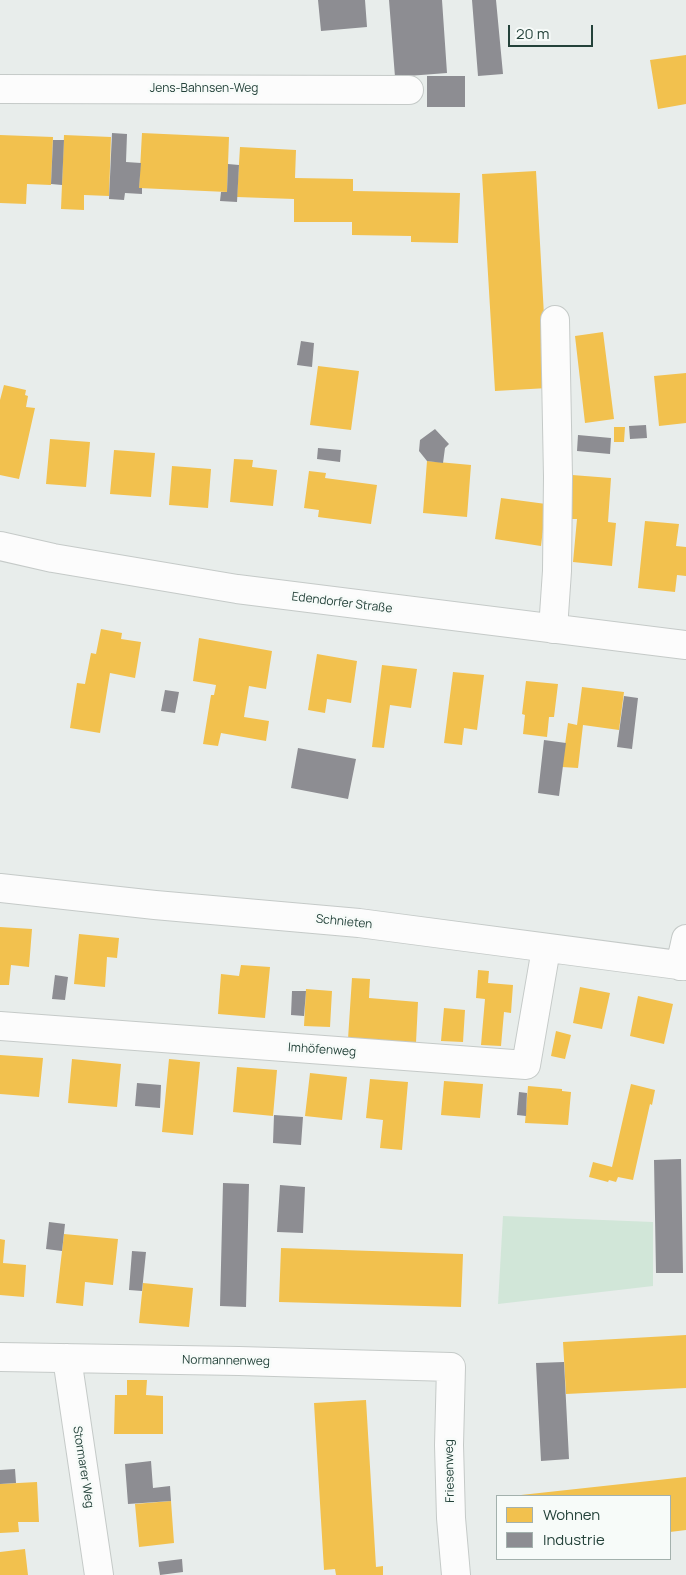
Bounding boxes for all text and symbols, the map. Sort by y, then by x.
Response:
scale bar [511,15,596,47]
text: 20 m [516,23,549,44]
street label: Jens-Bahnsen-Weg [150,82,258,96]
street label: Edendorfer Straße [291,590,393,616]
street label: Schnieten [315,912,373,932]
street label: Imhöfenweg [287,1040,357,1060]
street label: Normannenweg [182,1353,270,1369]
street label: Stormarer Weg [69,1425,97,1509]
street label: Friesenweg [442,1439,458,1503]
legend [496,1495,671,1560]
text: Wohnen [543,1504,600,1525]
text: Industrie [543,1529,605,1550]

